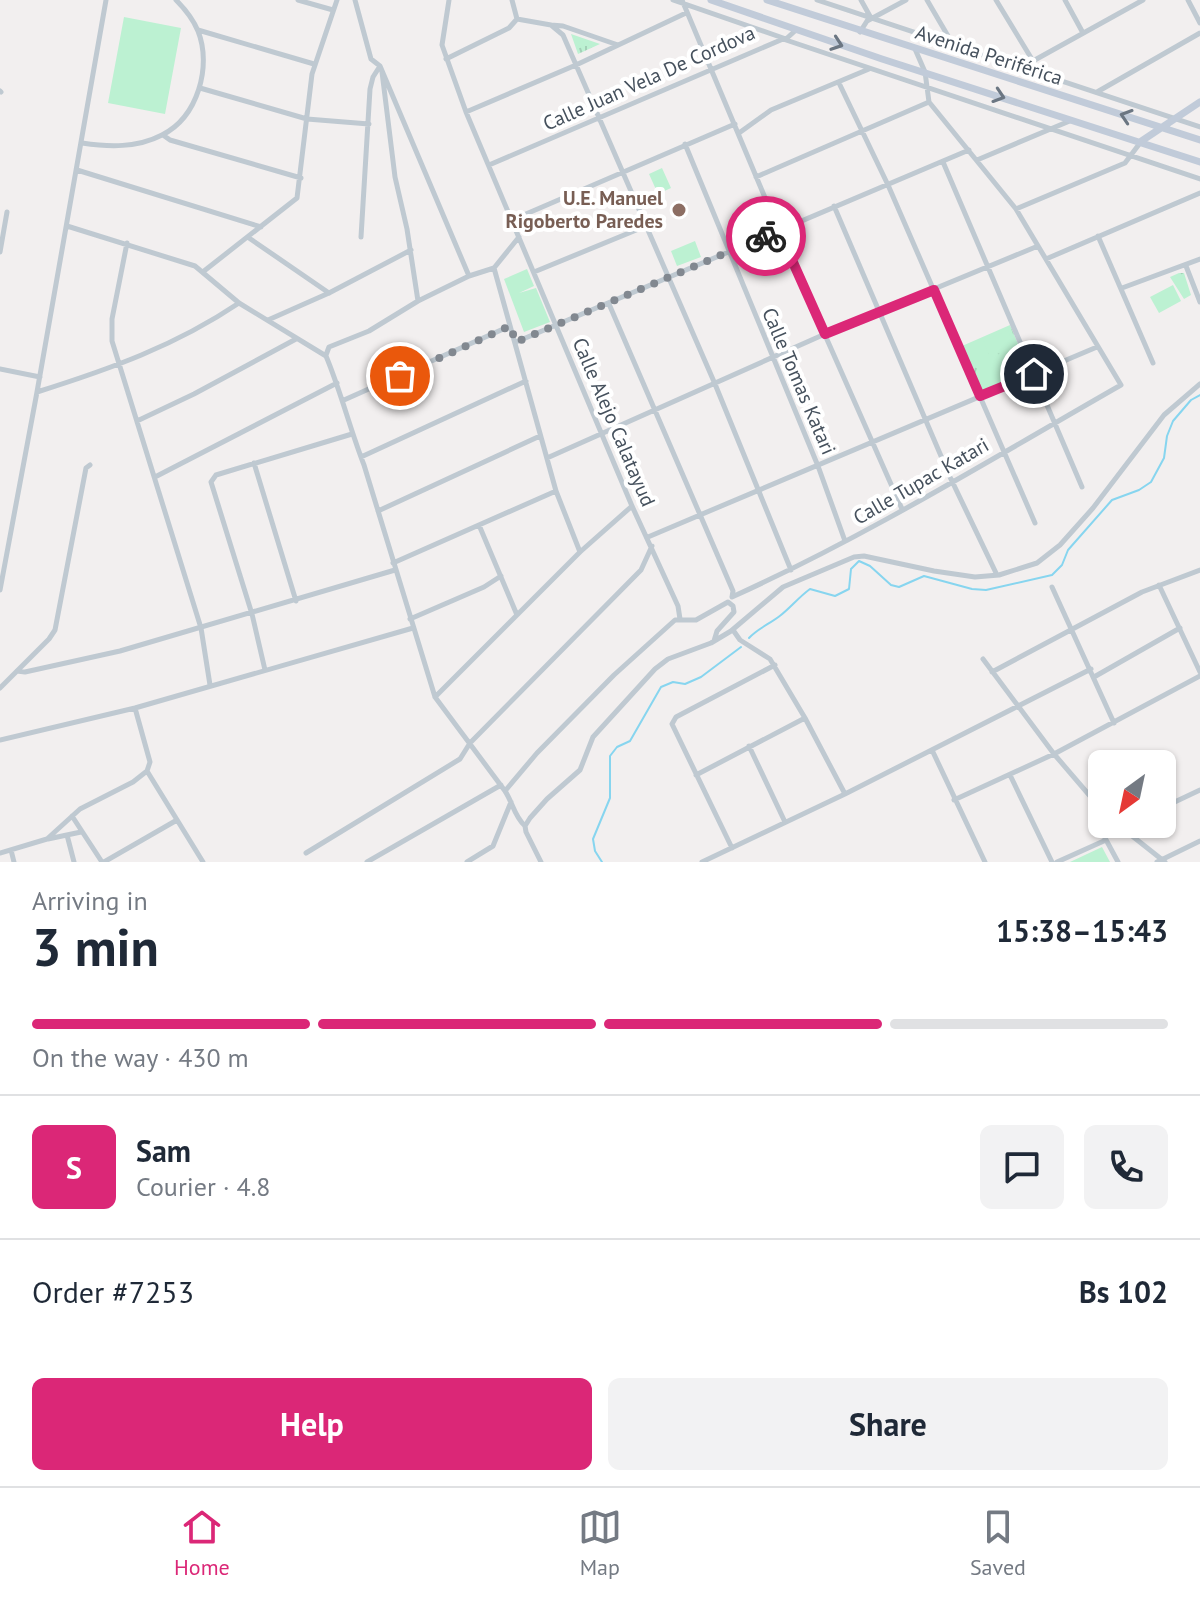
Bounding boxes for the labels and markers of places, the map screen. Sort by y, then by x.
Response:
place label: U.E. Manuel Rigoberto Paredes [506,185,663,234]
marker: U.E. Manuel Rigoberto Paredes [670,201,688,219]
pin [1000,340,1068,408]
pin [366,342,434,410]

